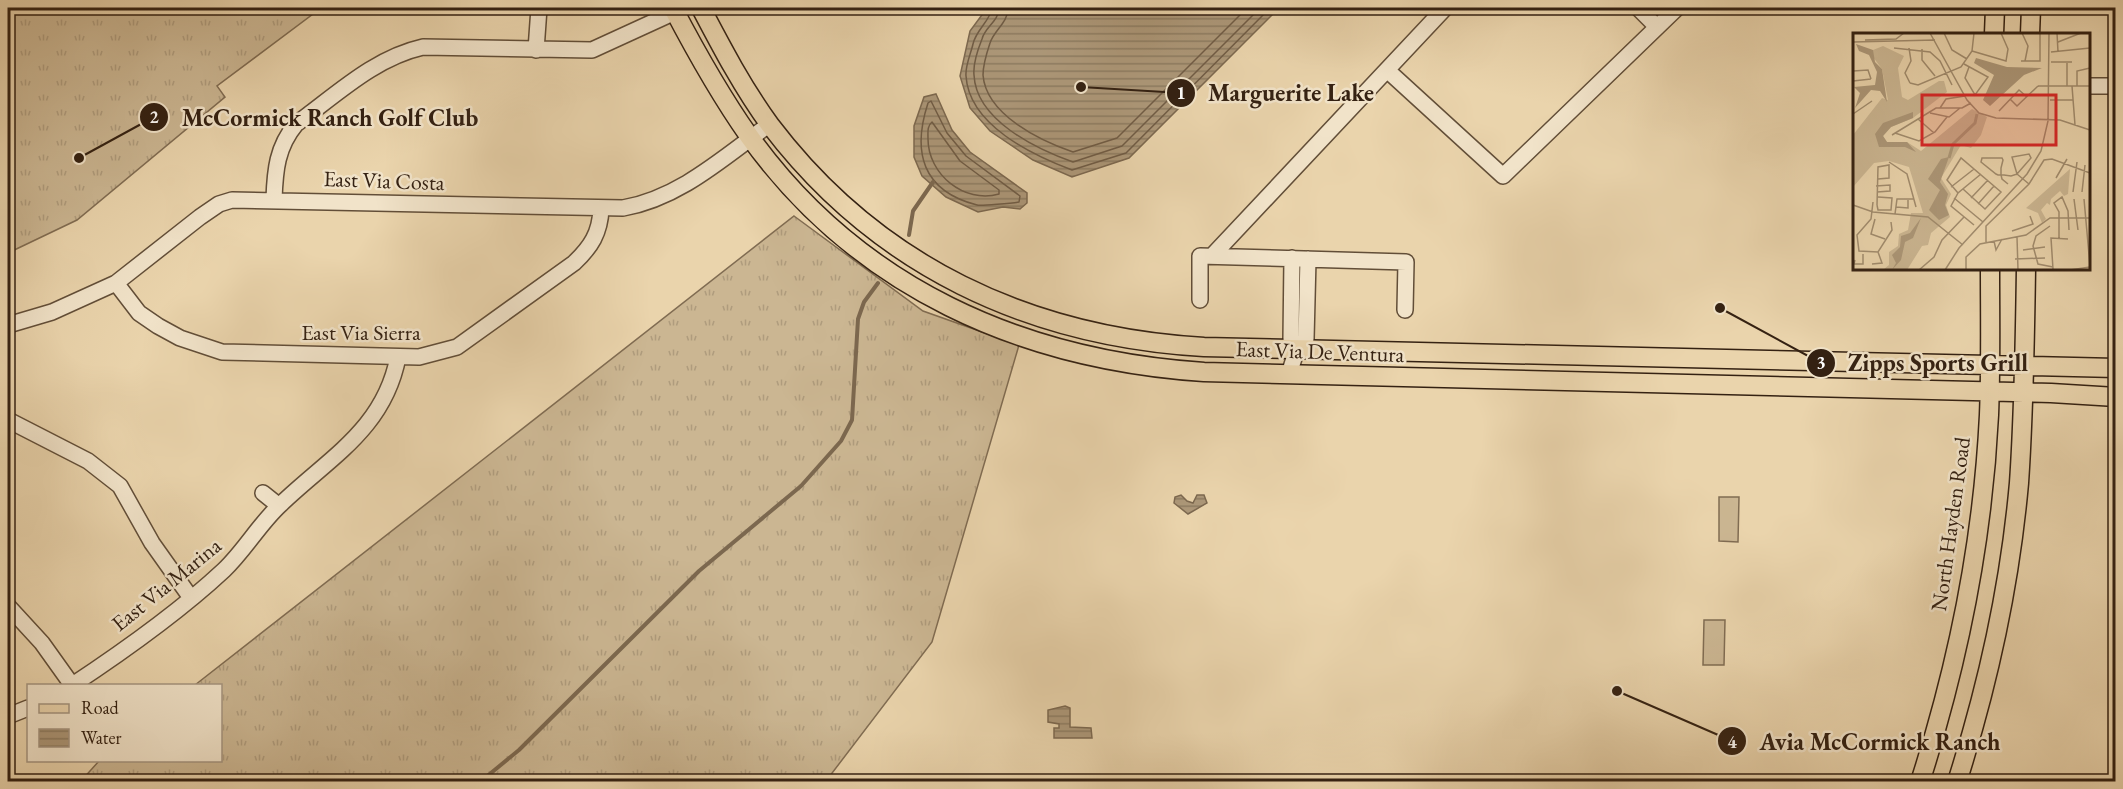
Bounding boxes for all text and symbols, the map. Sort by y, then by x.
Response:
inset map [1853,33,2090,270]
callout: Marguerite Lake [1166,72,1386,114]
text: Marguerite Lake [1208,77,1374,109]
text: 1 [1176,81,1186,104]
callout: McCormick Ranch Golf Club [139,96,490,138]
text: McCormick Ranch Golf Club [182,102,478,133]
text: 2 [149,105,159,128]
street label: East Via Costa [323,164,445,197]
street label: East Via Sierra [301,318,421,347]
street label: East Via De Ventura [1235,334,1405,369]
callout: Zipps Sports Grill [1806,342,2040,384]
text: Zipps Sports Grill [1848,347,2028,378]
text: 3 [1816,351,1826,374]
street label: North Hayden Road [1924,434,1977,613]
street label: East Via Marina [105,531,227,638]
legend [27,684,222,762]
text: Road [81,696,120,719]
callout: Avia McCormick Ranch [1717,720,2012,762]
text: Water [81,726,122,749]
text: Avia McCormick Ranch [1758,726,2001,757]
text: 4 [1727,730,1737,753]

